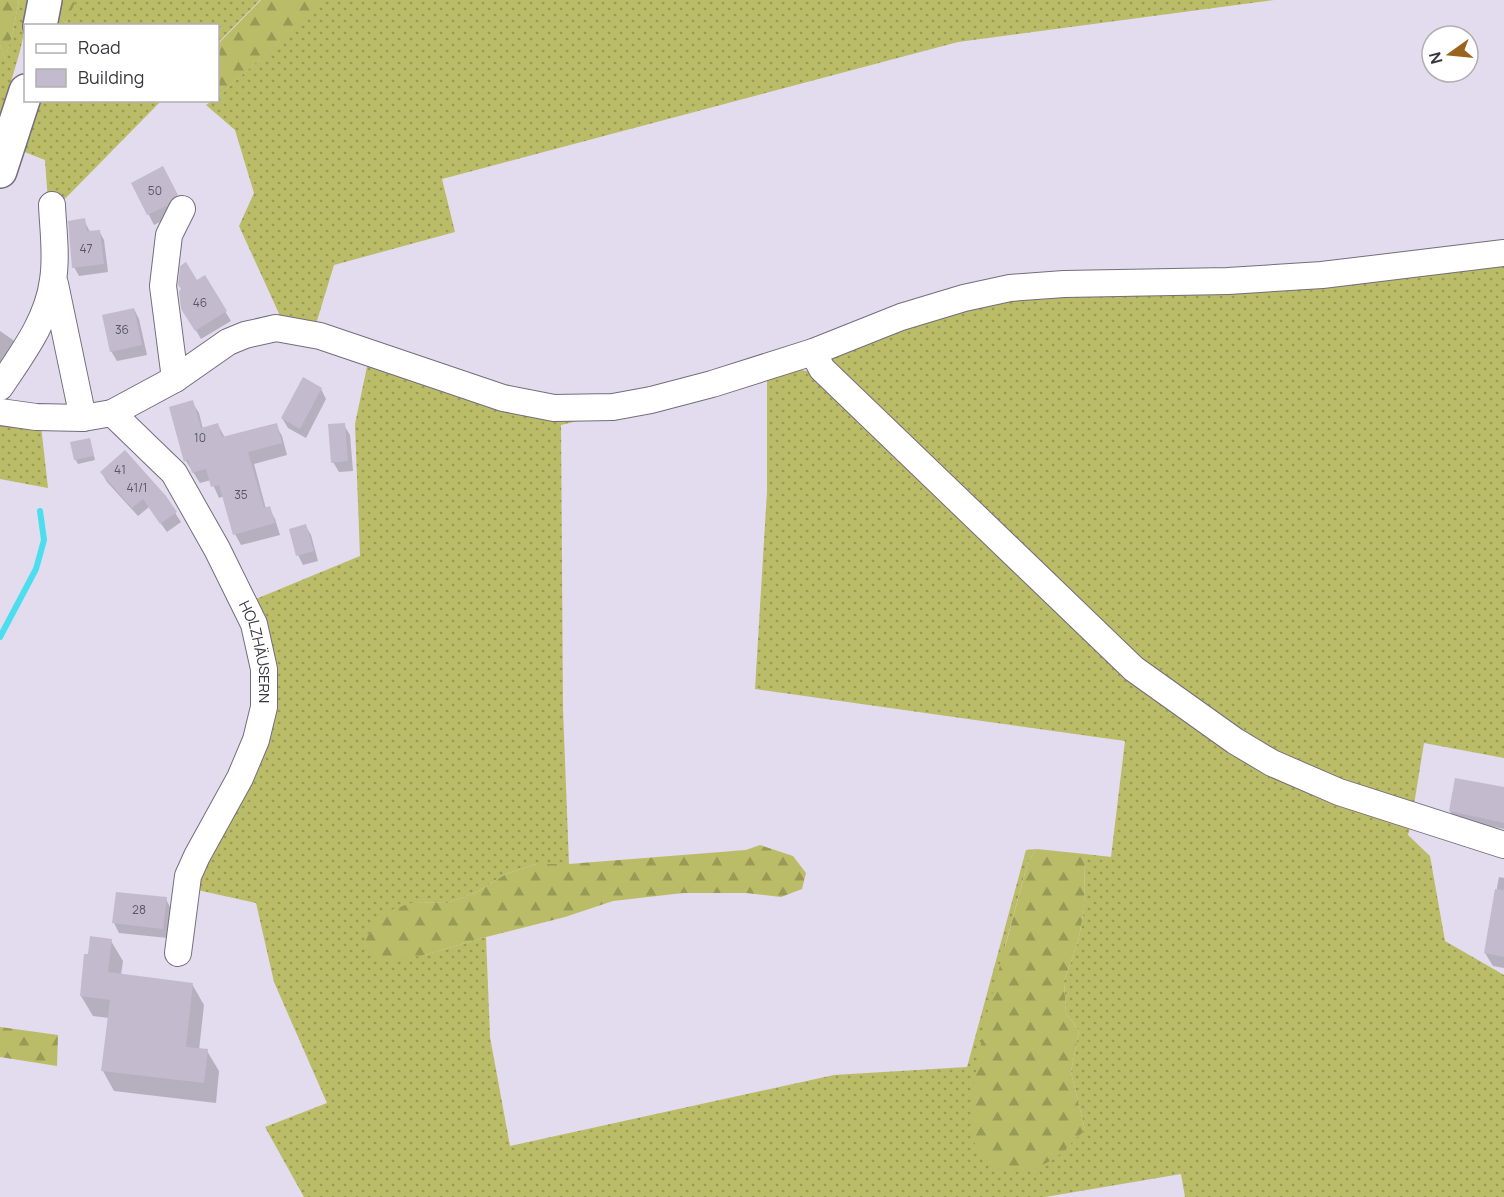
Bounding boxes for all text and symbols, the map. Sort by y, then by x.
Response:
legend [24,24,219,102]
north arrow [1420,24,1480,84]
text: Road [78,35,121,59]
text: N [1423,49,1448,66]
text: Building [78,65,144,89]
house number: 50 [148,182,162,199]
house number: 47 [79,240,93,257]
house number: 46 [193,294,207,311]
house number: 36 [115,321,129,338]
house number: 10 [194,429,206,446]
house number: 41 [114,461,126,478]
house number: 41/1 [126,479,148,496]
house number: 35 [234,486,248,503]
street label: HOLZHÄUSERN [234,597,275,703]
house number: 28 [132,901,146,918]

